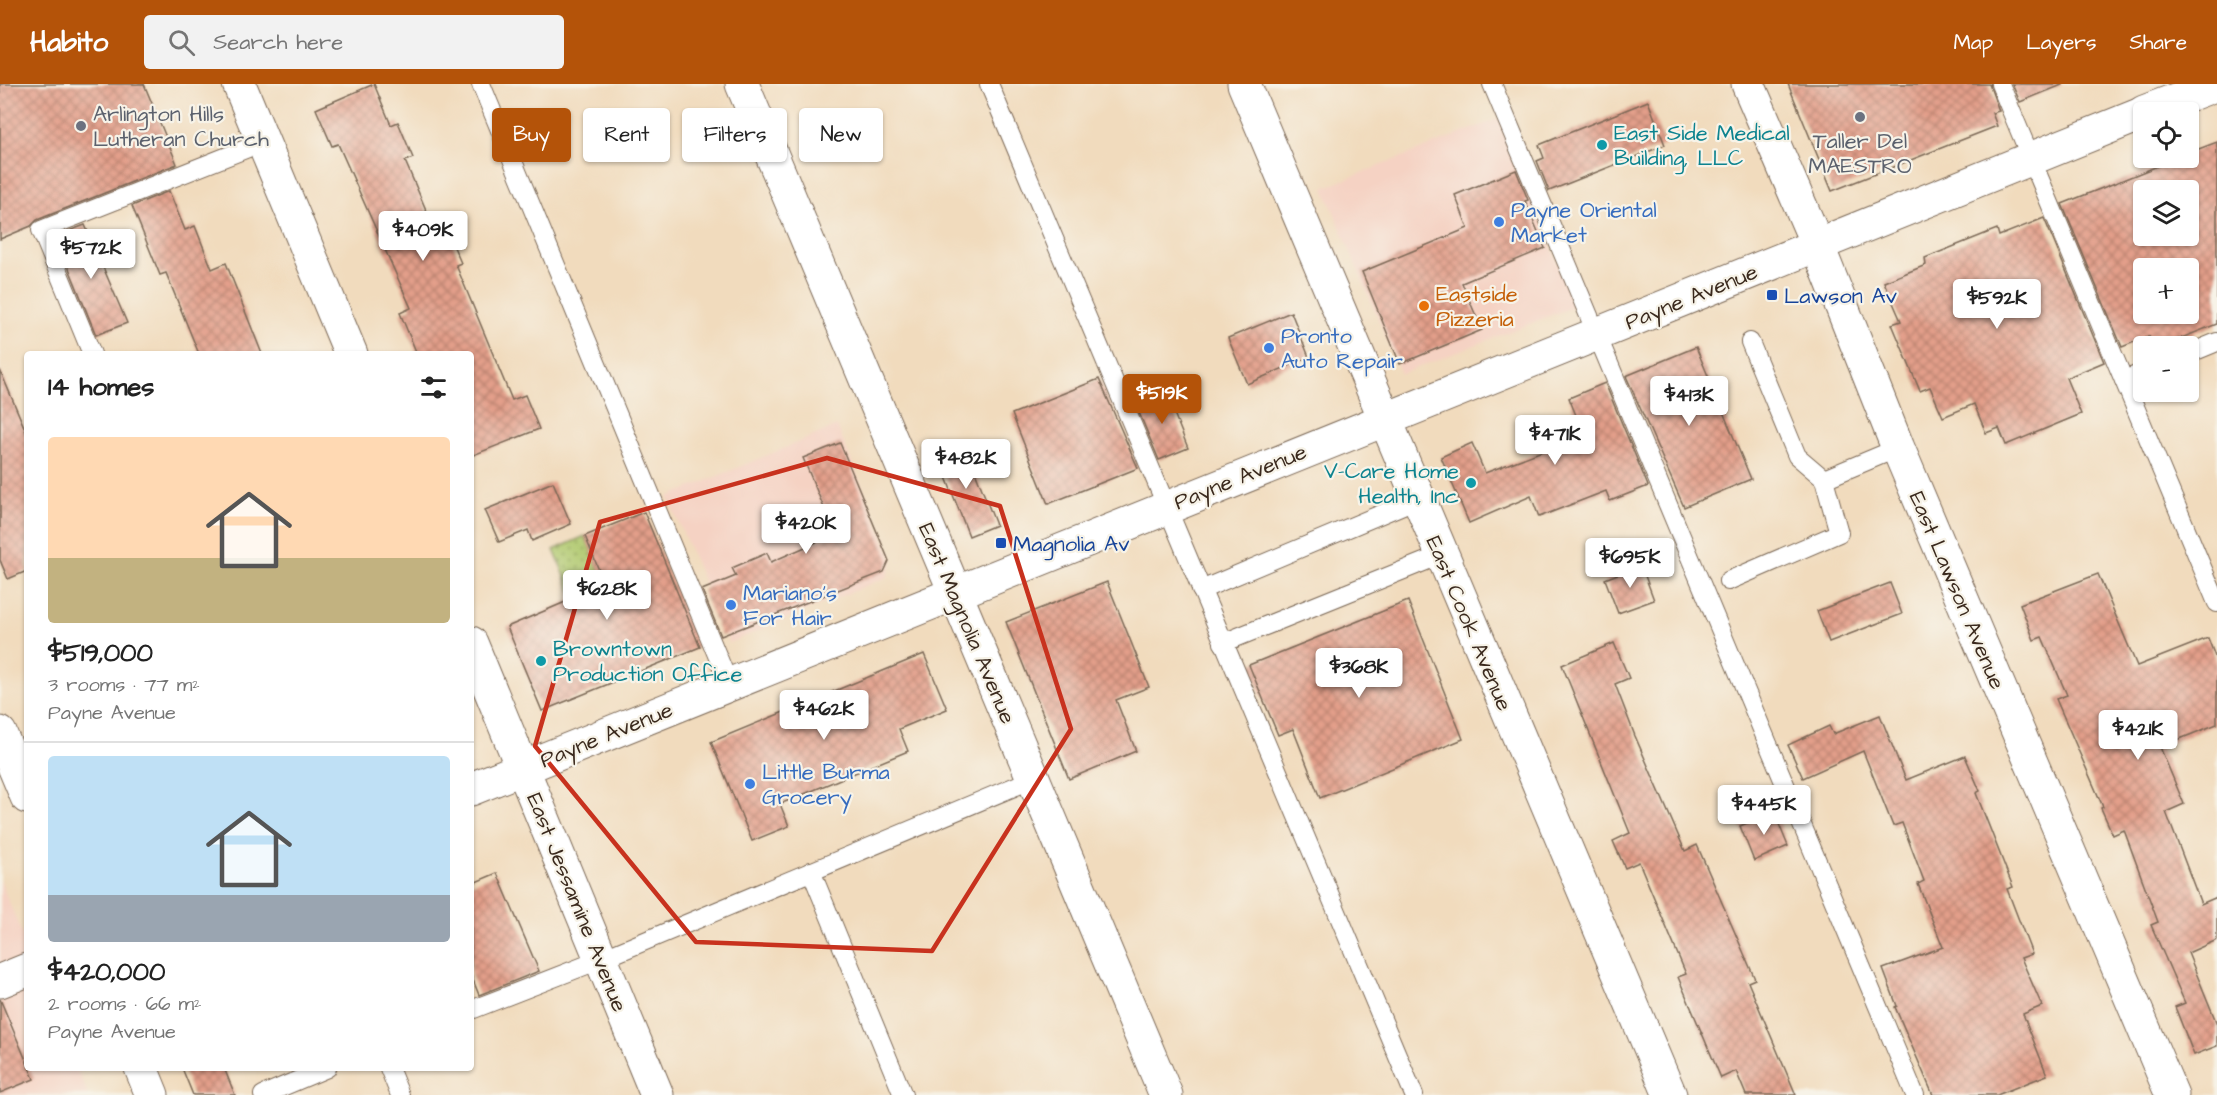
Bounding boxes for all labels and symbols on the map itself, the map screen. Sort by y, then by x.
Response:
place label: Arlington Hills Lutheran Church [93,99,269,155]
marker: Taller Del MAESTRO [1853,110,1867,124]
place label: East Side Medical Building, LLC [1614,118,1790,175]
marker: Arlington Hills Lutheran Church [74,119,88,133]
place label: Taller Del MAESTRO [1808,126,1912,182]
marker: East Side Medical Building, LLC [1595,138,1609,152]
place label: Payne Oriental Market [1511,195,1657,251]
pin: $409K [381,211,465,262]
marker: Payne Oriental Market [1492,215,1506,229]
pin: $572K [49,229,133,280]
street label: Payne Avenue [1621,257,1763,339]
place label: Eastside Pizzeria [1436,279,1518,335]
pin: $592K [1955,279,2039,330]
place label: Lawson Av [1784,281,1898,312]
marker: Lawson Av [1765,288,1779,302]
marker: Eastside Pizzeria [1417,299,1431,313]
place label: Pronto Auto Repair [1281,321,1403,377]
marker: Pronto Auto Repair [1262,341,1276,355]
pin: $519K [1120,374,1204,425]
pin: $413K [1647,376,1731,427]
pin: $471K [1513,415,1597,466]
street label: Payne Avenue [1170,437,1312,519]
pin: $482K [924,439,1008,490]
place label: V-Care Home Health, Inc [1324,456,1459,512]
marker: V-Care Home Health, Inc [1464,476,1478,490]
street label: East Lawson Avenue [1901,487,2012,694]
pin: $420K [764,504,848,555]
street label: East Magnolia Avenue [909,518,1023,729]
place label: Magnolia Av [1013,529,1130,561]
street label: East Cook Avenue [1418,531,1519,716]
marker: Magnolia Av [994,536,1008,550]
pin: $695K [1588,538,1672,589]
pin: $628K [565,570,649,621]
place label: Mariano's For Hair [743,578,837,634]
marker: Mariano's For Hair [724,598,738,612]
place label: Browntown Production Office [553,634,742,690]
pin: $368K [1317,648,1401,699]
marker: Browntown Production Office [534,654,548,668]
pin: $462K [782,690,866,741]
street label: Payne Avenue [536,695,678,777]
pin: $421K [2096,710,2180,761]
place label: Little Burma Grocery [762,757,890,814]
marker: Little Burma Grocery [743,777,757,791]
pin: $445K [1722,785,1806,836]
street label: East Jessamine Avenue [519,789,635,1017]

